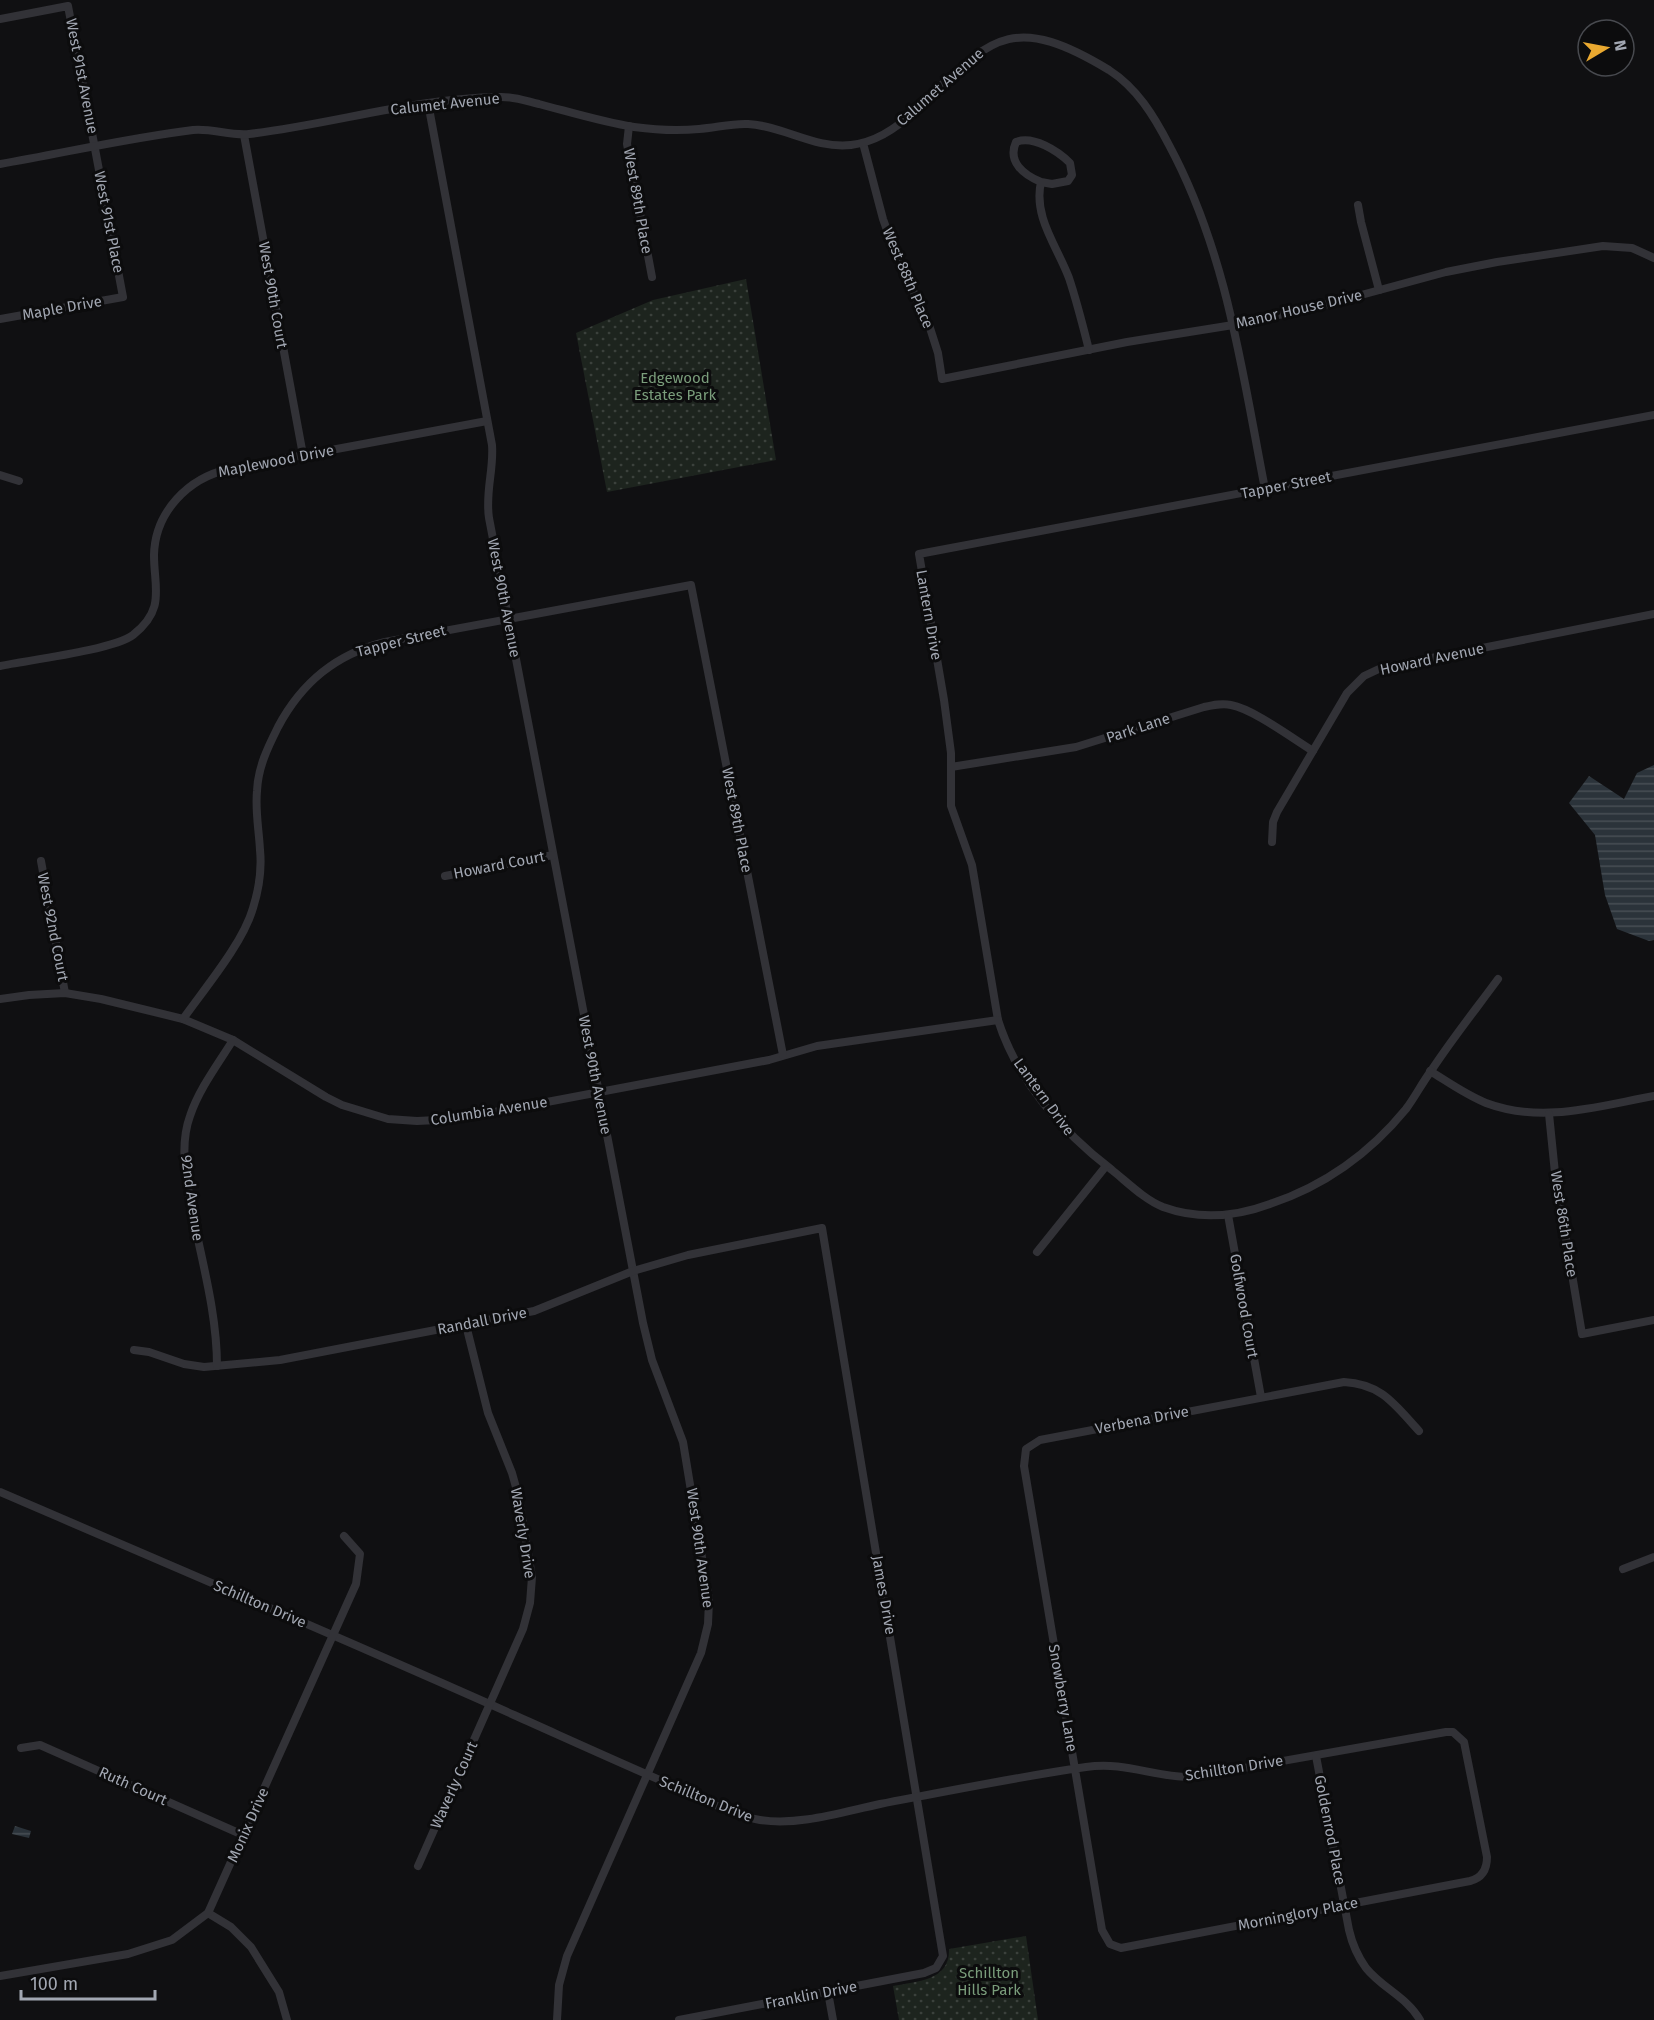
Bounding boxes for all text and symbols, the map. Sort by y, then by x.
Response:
street label: West 91st Avenue [62,17,102,135]
north arrow [1576,18,1636,78]
text: N [1610,39,1631,52]
street label: Calumet Avenue [893,44,987,130]
street label: Calumet Avenue [390,89,500,119]
street label: West 89th Place [620,147,656,255]
street label: West 91st Place [90,170,128,274]
street label: West 88th Place [879,225,937,331]
street label: West 90th Court [255,240,291,350]
street label: Manor House Drive [1234,286,1364,332]
street label: Maple Drive [21,292,103,324]
park label: Edgewood Estates Park [634,369,716,404]
street label: Maplewood Drive [217,441,335,481]
street label: Tapper Street [1239,467,1333,503]
street label: West 90th Avenue [484,537,524,659]
street label: Lantern Drive [912,568,946,662]
street label: Tapper Street [354,621,448,661]
street label: Howard Avenue [1378,639,1486,679]
street label: Park Lane [1104,709,1172,747]
street label: West 89th Place [718,766,756,874]
street label: Howard Court [452,847,547,883]
street label: West 92nd Court [34,871,72,983]
street label: West 90th Avenue [575,1014,615,1136]
street label: Lantern Drive [1010,1055,1078,1139]
street label: Columbia Avenue [429,1093,549,1129]
street label: 92nd Avenue [177,1154,207,1242]
street label: West 86th Place [1547,1170,1581,1278]
street label: Golfwood Court [1226,1252,1262,1360]
street label: Randall Drive [436,1304,528,1338]
street label: Verbena Drive [1094,1402,1190,1438]
street label: Waverly Drive [507,1486,539,1580]
street label: West 90th Avenue [683,1487,717,1609]
street label: James Drive [868,1554,900,1636]
street label: Schillton Drive [211,1576,309,1632]
street label: Snowberry Lane [1045,1643,1081,1753]
street label: Waverly Court [427,1738,481,1831]
street label: Schillton Drive [1184,1751,1284,1785]
street label: Ruth Court [96,1763,170,1809]
street label: Schillton Drive [657,1772,755,1826]
street label: Goldenrod Place [1311,1773,1349,1887]
street label: Monix Drive [224,1785,272,1865]
street label: Morninglory Place [1236,1894,1360,1934]
scale bar [21,1963,154,2001]
park label: Schillton Hills Park [957,1964,1021,1999]
text: 100 m [30,1973,78,1995]
street label: Franklin Drive [763,1977,859,2013]

